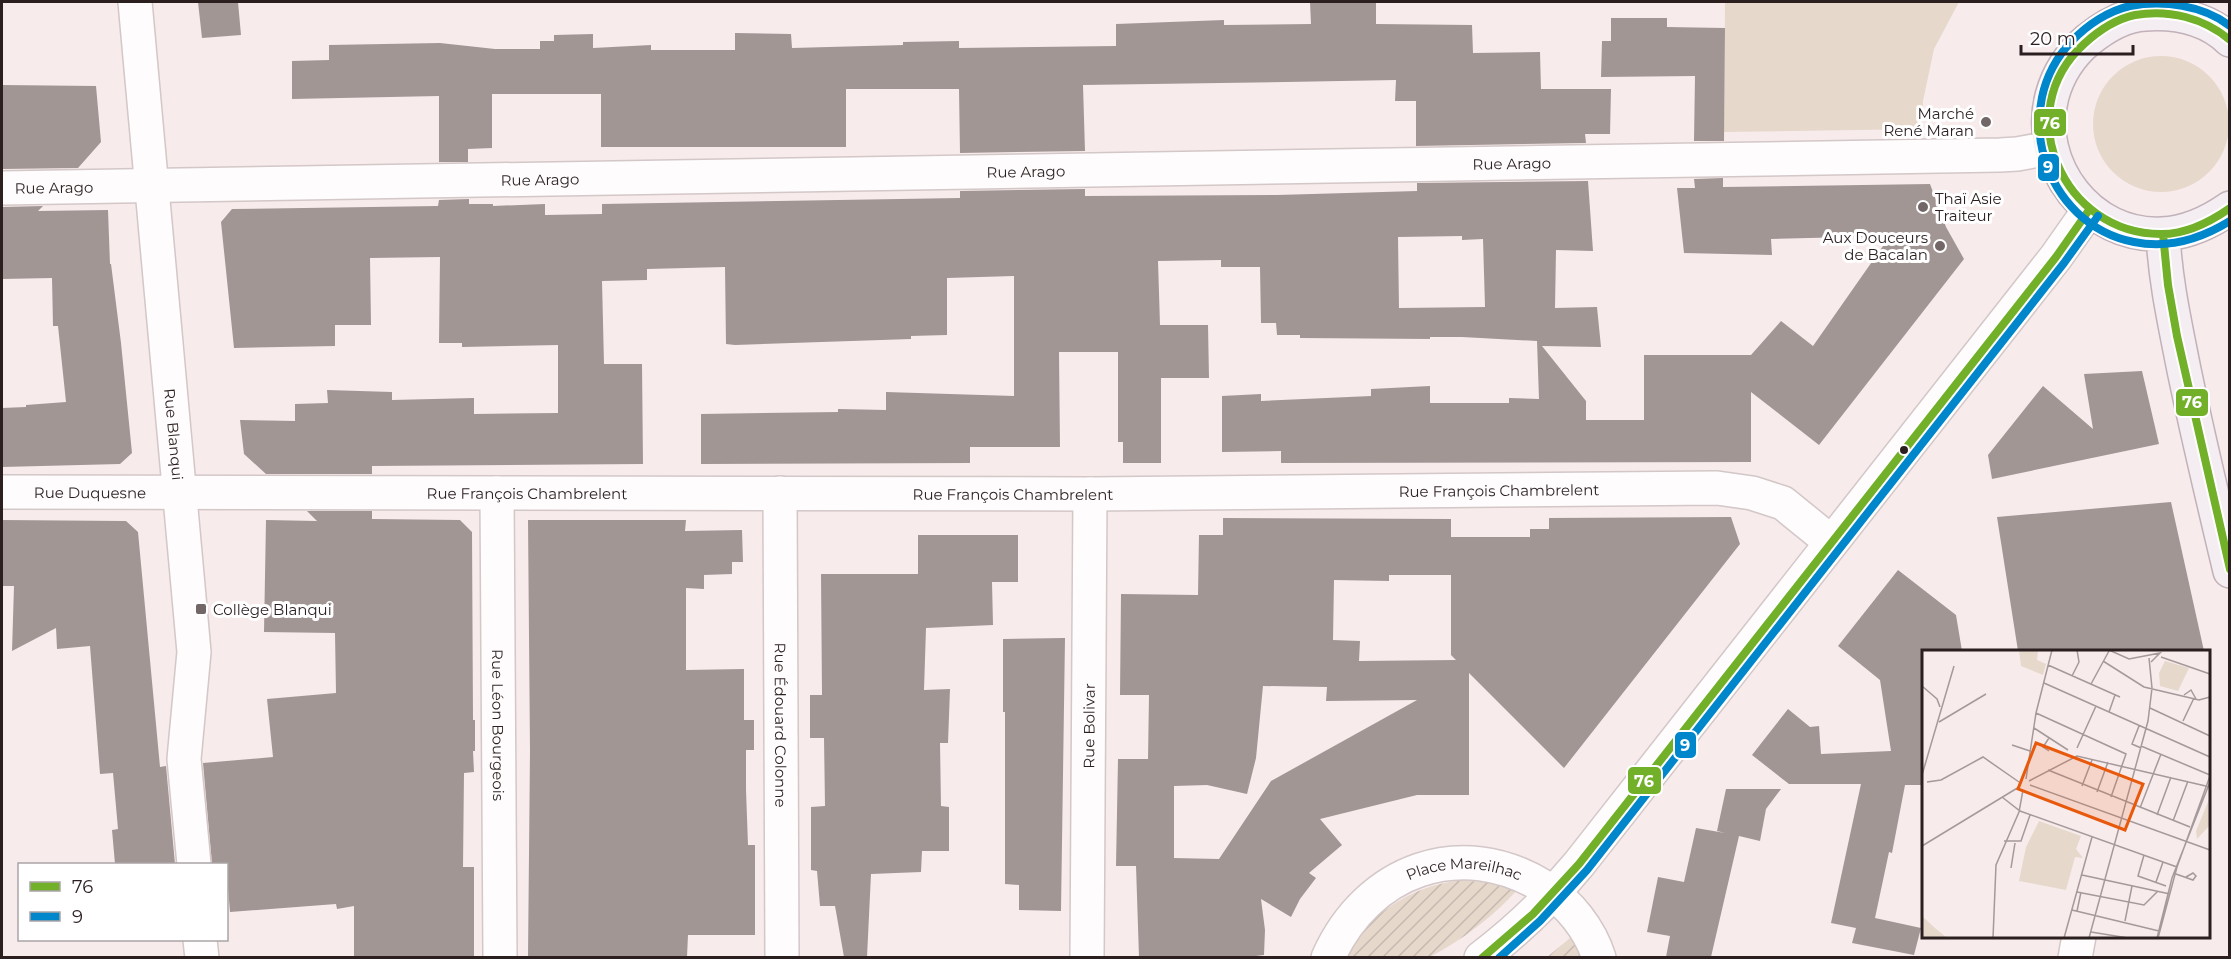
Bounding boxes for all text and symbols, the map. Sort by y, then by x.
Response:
scale bar [2021,18,2134,56]
text: 20 m [2030,28,2076,50]
place label: Marché René Maran [1883,104,1974,140]
line badge: 76 [2033,108,2067,137]
text: 76 [2040,114,2060,133]
marker: Marché René Maran [1979,115,1993,129]
street label: Rue Arago [1472,153,1551,173]
line badge: 9 [2037,153,2060,182]
text: 9 [2043,158,2053,177]
street label: Rue Arago [986,161,1065,181]
street label: Rue Arago [500,169,579,189]
street label: Rue Arago [15,177,93,197]
place label: Thaï Asie Traiteur [1935,189,2002,225]
marker: Thaï Asie Traiteur [1916,200,1930,214]
place label: Aux Douceurs de Bacalan [1823,228,1928,264]
marker: Aux Douceurs de Bacalan [1933,239,1947,253]
street label: Rue Blanqui [161,387,188,481]
line badge: 76 [2175,388,2209,417]
text: 76 [2182,393,2202,412]
unlabelled marker [1898,444,1910,456]
street label: Rue François Chambrelent [1399,480,1599,501]
street label: Rue Duquesne [34,483,146,502]
street label: Rue François Chambrelent [427,483,627,503]
street label: Rue François Chambrelent [913,484,1113,504]
place label: Collège Blanqui [213,600,332,619]
marker: Collège Blanqui [194,602,208,616]
street label: Rue Édouard Colonne [771,643,791,807]
street label: Rue Léon Bourgeois [489,649,508,801]
inset map [1922,650,2210,938]
street label: Rue Bolivar [1079,683,1098,769]
line badge: 9 [1674,731,1697,759]
text: 9 [1680,736,1690,755]
line badge: 76 [1627,766,1662,795]
text: 76 [1634,772,1654,791]
street label: Place Mareilhac [1403,853,1525,884]
legend [18,863,228,941]
text: 76 [72,876,93,898]
text: 9 [72,906,83,928]

